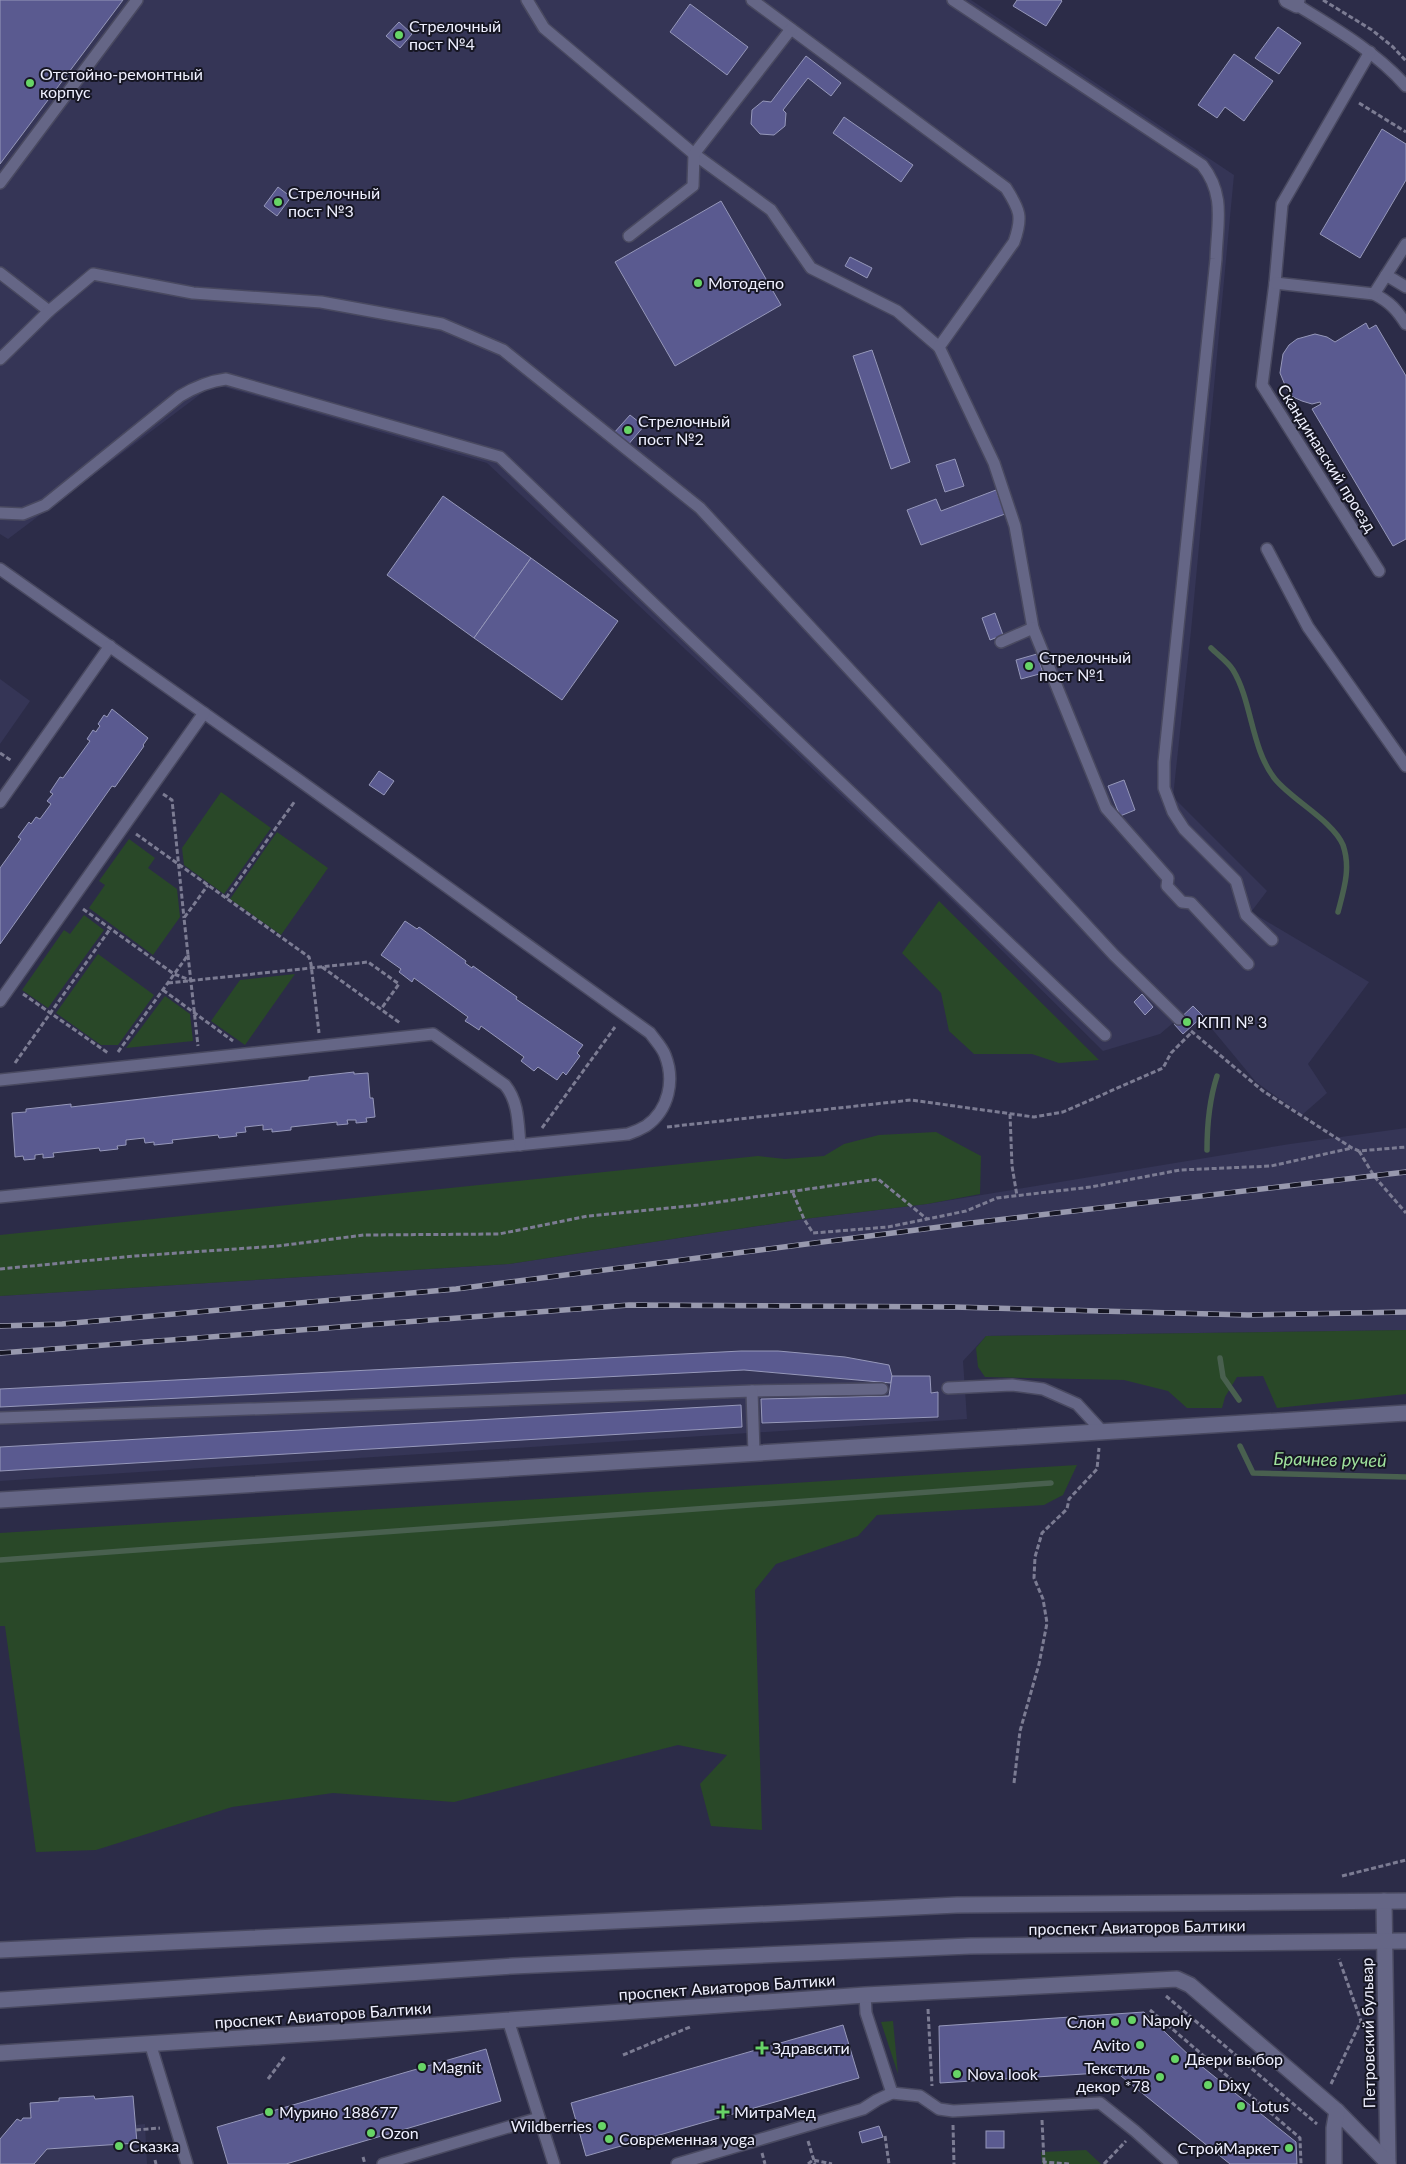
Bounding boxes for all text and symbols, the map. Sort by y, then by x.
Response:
place label: Стрелочный пост №4 [409,16,501,53]
marker: Стрелочный пост №4 [393,29,405,41]
place label: Отстойно-ремонтный корпус [40,64,203,101]
marker: Отстойно-ремонтный корпус [24,77,36,89]
place label: Стрелочный пост №3 [288,183,380,220]
marker: Стрелочный пост №3 [272,196,284,208]
place label: Мотодепо [708,273,784,292]
marker: Мотодепо [692,277,704,289]
street label: Скандинавский проезд [1274,380,1381,535]
place label: Стрелочный пост №2 [638,411,730,448]
marker: Стрелочный пост №2 [622,424,634,436]
place label: Стрелочный пост №1 [1039,647,1131,684]
marker: Стрелочный пост №1 [1023,660,1035,672]
place label: КПП № 3 [1197,1012,1267,1031]
marker: КПП № 3 [1181,1016,1193,1028]
water label: Брачнев ручей [1273,1447,1387,1471]
street label: проспект Авиаторов Балтики [1028,1915,1246,1938]
street label: Петровский бульвар [1357,1957,1378,2109]
street label: проспект Авиаторов Балтики [618,1969,836,2004]
street label: проспект Авиаторов Балтики [214,1997,432,2032]
place label: Napoly [1142,2010,1193,2029]
place label: Слон [1067,2012,1105,2031]
marker: Napoly [1126,2014,1138,2026]
marker: Слон [1109,2016,1121,2028]
place label: Avito [1093,2035,1130,2054]
place label: Здравсити [772,2038,850,2057]
marker: Avito [1134,2039,1146,2051]
marker: Здравсити [756,2042,768,2054]
place label: Двери выбор [1185,2049,1283,2068]
marker: Двери выбор [1169,2053,1181,2065]
place label: Magnit [432,2057,482,2076]
place label: Текстиль декор *78 [1076,2058,1150,2095]
marker: Magnit [416,2061,428,2073]
place label: Nova look [967,2064,1039,2083]
marker: Nova look [951,2068,963,2080]
marker: Текстиль декор *78 [1154,2071,1166,2083]
place label: Dixy [1218,2075,1251,2094]
marker: Dixy [1202,2079,1214,2091]
place label: Lotus [1251,2096,1289,2115]
marker: Lotus [1235,2100,1247,2112]
place label: Мурино 188677 [279,2102,398,2121]
place label: МитраМед [734,2102,816,2121]
marker: МитраМед [716,2105,730,2119]
marker: Мурино 188677 [263,2106,275,2118]
place label: Wildberries [511,2116,592,2135]
marker: Wildberries [596,2120,608,2132]
place label: Ozon [381,2123,419,2142]
marker: Ozon [365,2127,377,2139]
place label: Современная yoga [619,2129,755,2148]
marker: Современная yoga [603,2133,615,2145]
place label: Сказка [129,2136,179,2155]
place label: СтройМаркет [1177,2138,1279,2157]
marker: Сказка [113,2140,125,2152]
marker: СтройМаркет [1283,2142,1295,2154]

